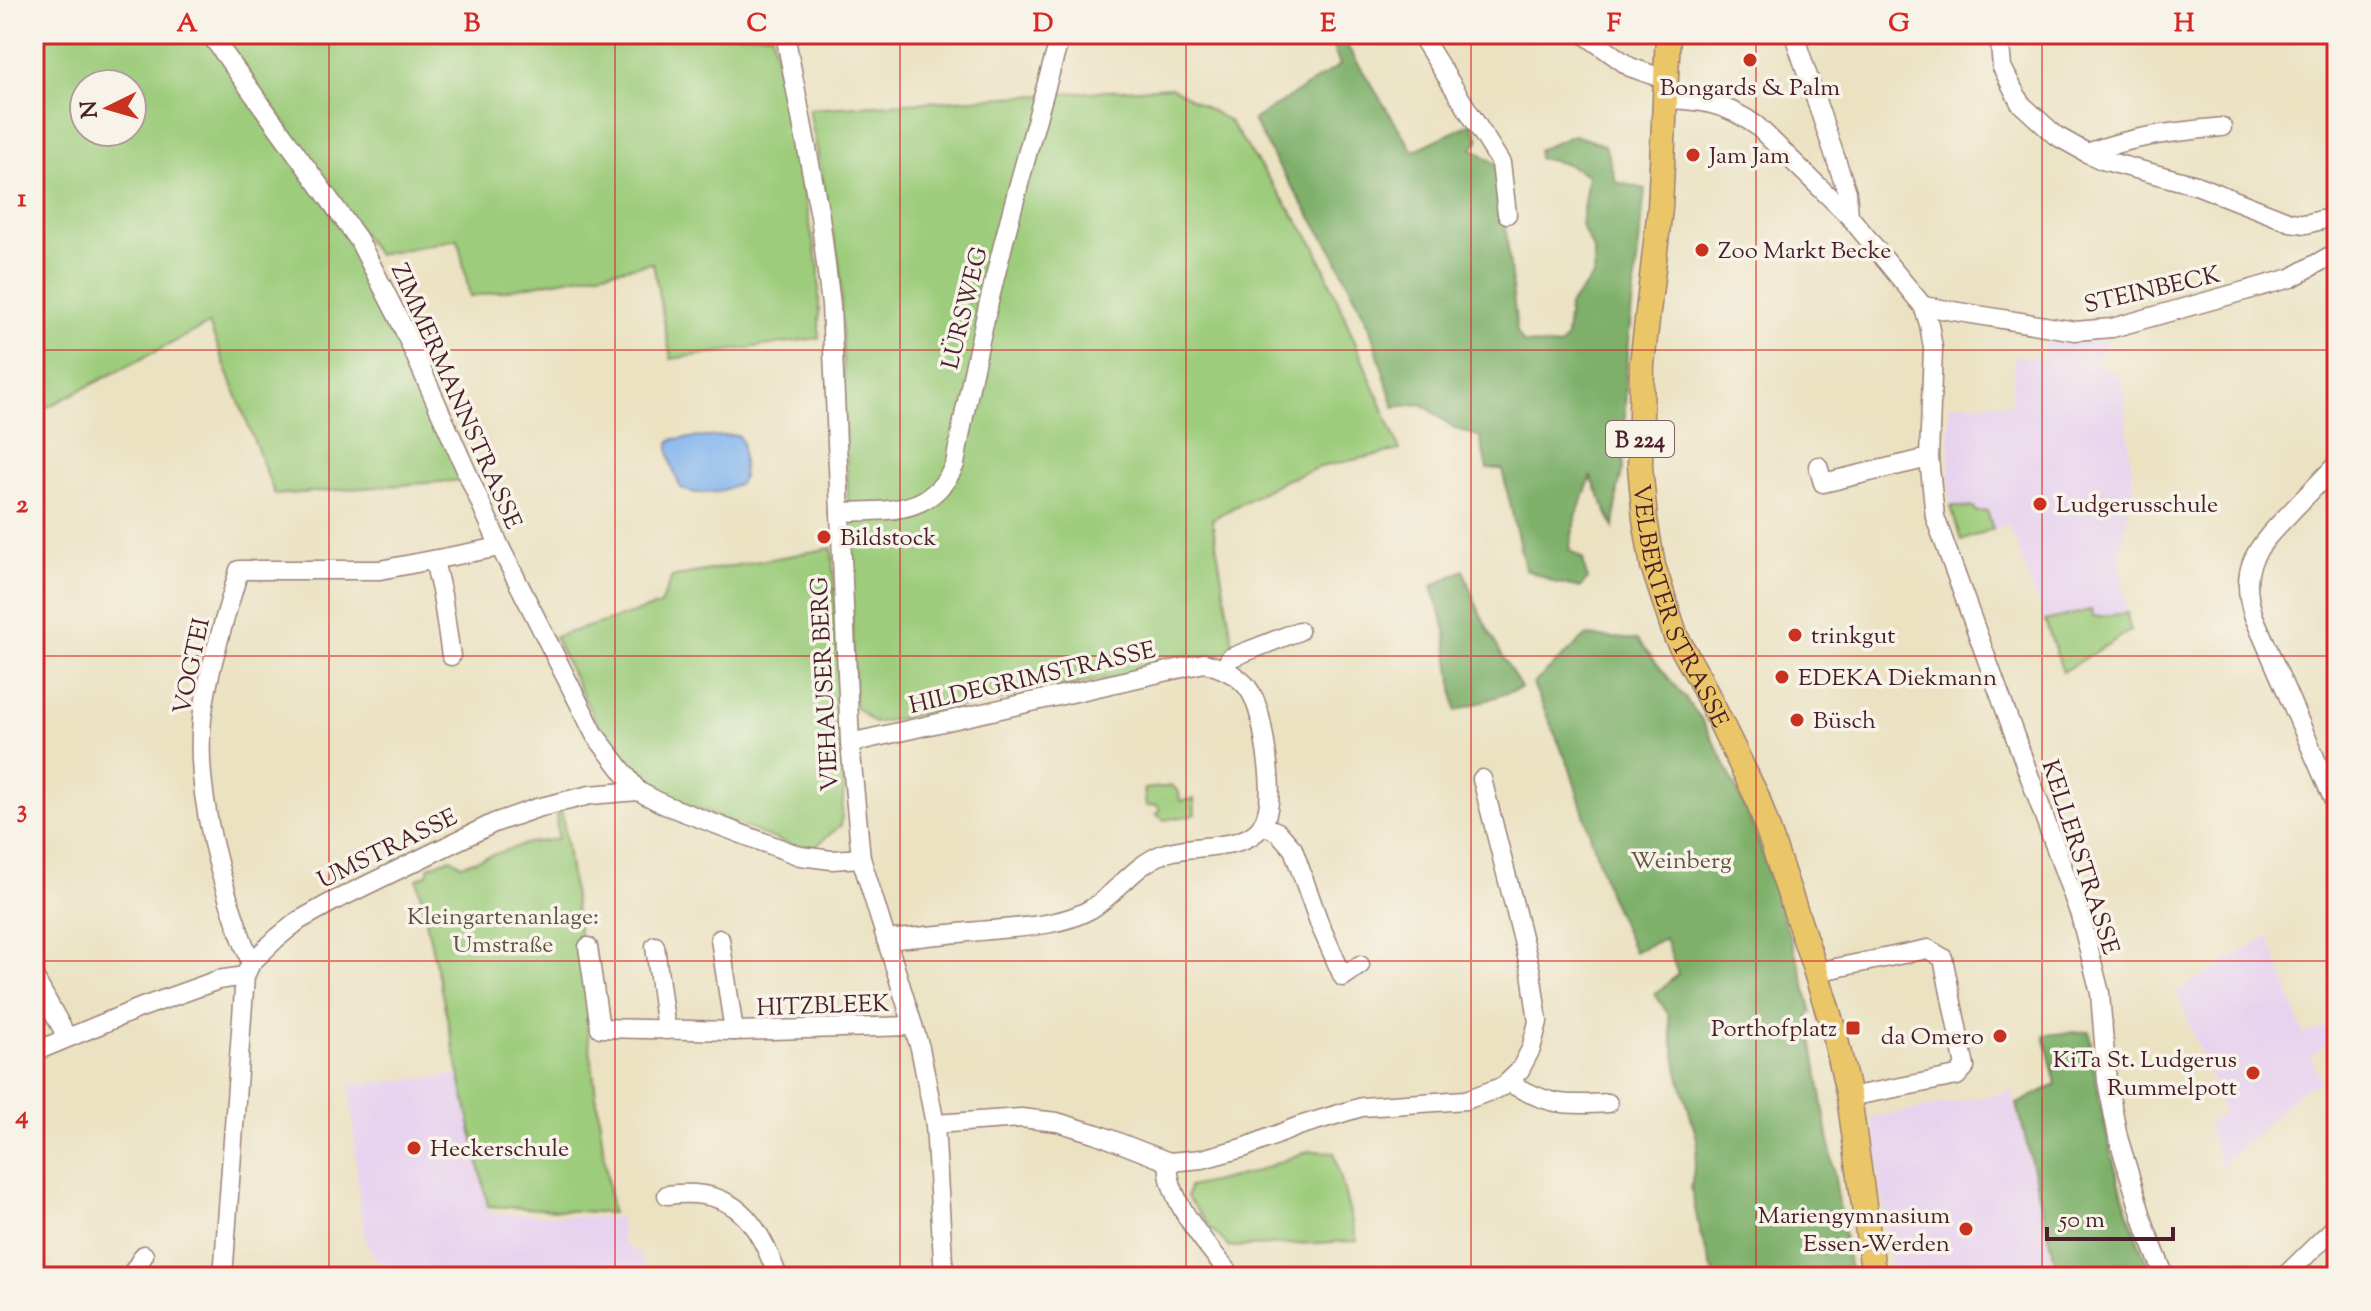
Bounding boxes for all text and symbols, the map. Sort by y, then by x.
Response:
text: A [176,6,198,43]
text: B [464,6,481,43]
text: C [747,6,767,43]
text: D [1033,6,1053,43]
text: E [1320,6,1336,43]
text: F [1607,6,1622,43]
text: G [1888,6,1910,43]
text: H [2174,6,2195,43]
marker: Bongards & Palm [1741,51,1759,69]
north arrow [68,68,148,148]
place label: Bongards & Palm [1660,72,1840,106]
text: N [74,99,108,120]
place label: Jam Jam [1707,140,1790,174]
marker: Jam Jam [1684,146,1702,164]
text: 1 [18,181,27,218]
place label: Zoo Markt Becke [1718,235,1892,269]
marker: Zoo Markt Becke [1693,241,1711,259]
street label: LÜRSWEG [934,244,998,373]
street label: ZIMMERMANNSTRASSE [381,258,529,536]
street label: STEINBECK [2081,259,2224,323]
road number: B 224 [1606,421,1674,457]
street label: VELBERTER STRASSE [1623,483,1736,734]
text: 2 [16,487,29,524]
place label: Ludgerusschule [2056,489,2218,523]
marker: Ludgerusschule [2031,495,2049,513]
place label: Bildstock [840,522,937,556]
marker: Bildstock [815,528,833,546]
street label: VIEHAUSER BERG [803,576,849,792]
street label: VOGTEI [166,615,220,718]
place label: trinkgut [1811,620,1896,654]
marker: trinkgut [1786,626,1804,644]
street label: HILDEGRIMSTRASSE [906,634,1159,724]
place label: EDEKA Diekmann [1798,662,1997,696]
marker: EDEKA Diekmann [1773,668,1791,686]
place label: Büsch [1813,705,1876,739]
marker: Büsch [1788,711,1806,729]
street label: KELLERSTRASSE [2032,756,2127,960]
text: 3 [17,792,27,829]
street label: UMSTRASSE [312,801,464,898]
park label: Weinberg [1630,845,1732,879]
park label: Kleingartenanlage: Umstraße [407,901,599,963]
street label: HITZBLEEK [756,988,890,1026]
place label: Porthofplatz [1711,1013,1837,1047]
marker: Porthofplatz [1844,1019,1862,1037]
place label: da Omero [1881,1021,1984,1055]
marker: da Omero [1991,1027,2009,1045]
place label: KiTa St. Ludgerus Rummelpott [2053,1044,2237,1106]
marker: KiTa St. Ludgerus Rummelpott [2244,1064,2262,1082]
text: 4 [14,1098,29,1135]
place label: Heckerschule [430,1133,569,1167]
marker: Heckerschule [405,1139,423,1157]
scale bar [2047,1191,2173,1241]
place label: Mariengymnasium Essen-Werden [1758,1200,1950,1262]
text: 50 m [2057,1204,2105,1238]
marker: Mariengymnasium Essen-Werden [1957,1220,1975,1238]

